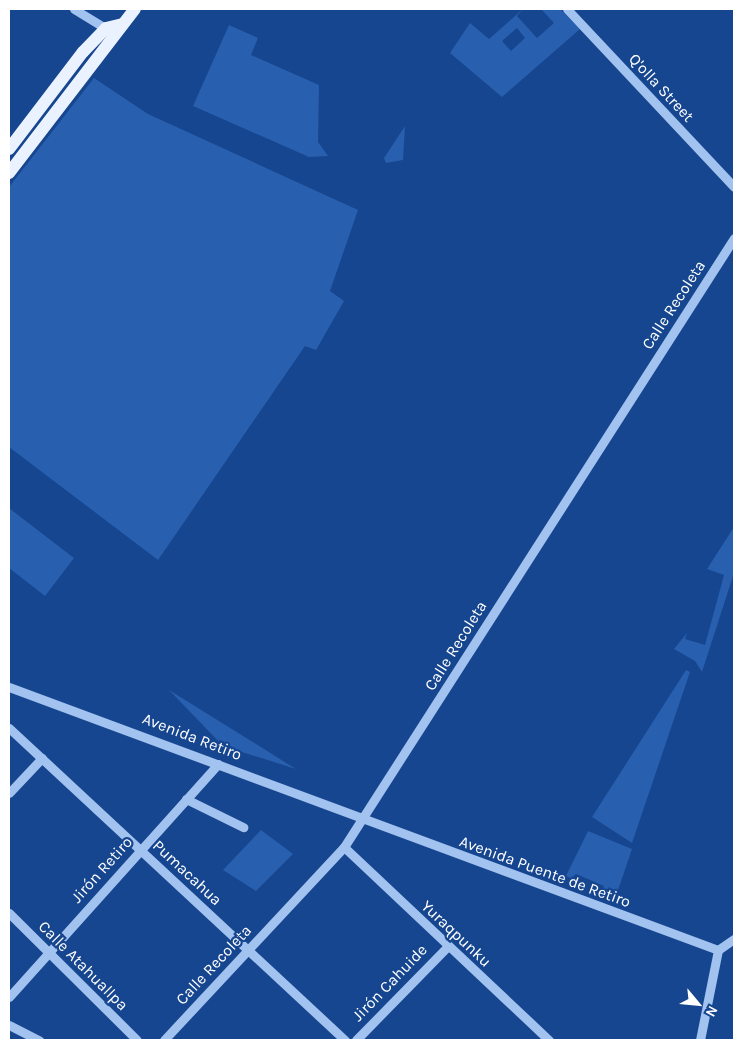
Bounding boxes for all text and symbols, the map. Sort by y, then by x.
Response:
street label: Q'olla Street [624,50,698,126]
street label: Calle Recoleta [638,257,710,353]
street label: Calle Recoleta [421,598,491,694]
street label: Avenida Retiro [140,709,244,765]
street label: Avenida Puente de Retiro [457,832,633,912]
street label: Jirón Retiro [67,833,137,907]
street label: Pumacahua [148,836,226,910]
street label: Yuraqpunku [417,897,495,971]
street label: Calle Atahuallpa [34,917,132,1015]
street label: Calle Recoleta [172,921,256,1009]
street label: Jirón Cahuide [348,940,432,1026]
north arrow [673,979,723,1029]
text: N [702,1003,722,1020]

